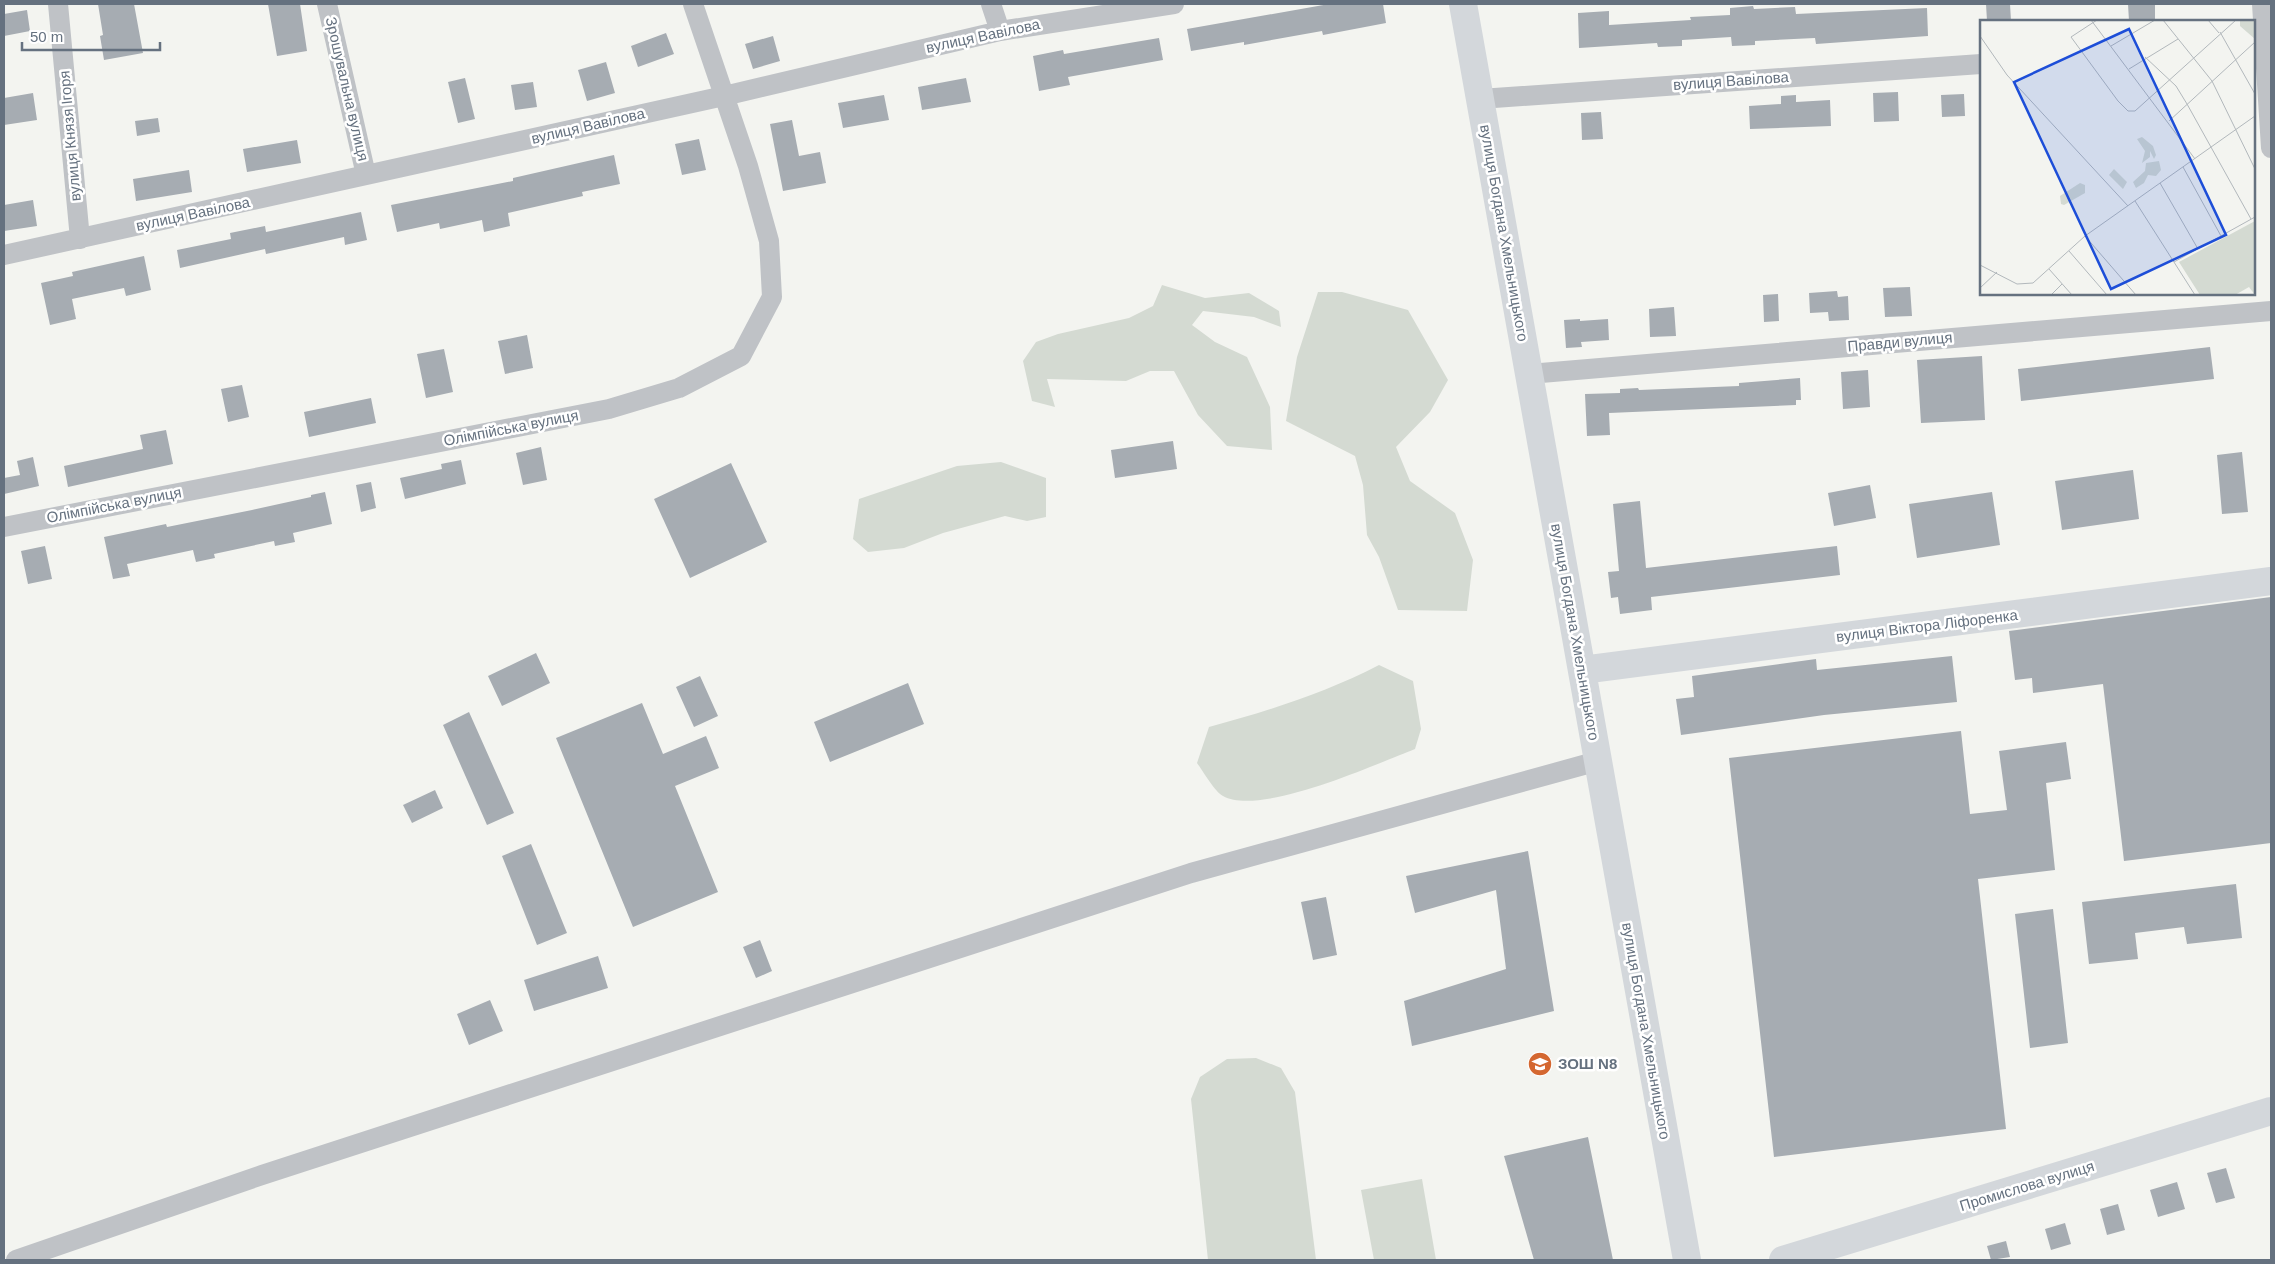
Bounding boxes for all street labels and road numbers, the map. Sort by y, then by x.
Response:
street label: Зрошувальна вулиця [323,15,372,163]
street label: вулиця Вавілова [924,15,1042,56]
street label: вулиця Вавілова [1673,68,1790,93]
street label: вулиця Князя Ігоря [55,70,84,202]
street label: вулиця Вавілова [530,104,647,147]
street label: вулиця Богдана Хмельницького [1477,123,1532,343]
street label: вулиця Вавілова [134,193,252,234]
street label: Правди вулиця [1847,328,1953,355]
street label: Олімпійська вулиця [442,406,580,449]
street label: Олімпійська вулиця [45,483,183,526]
street label: вулиця Богдана Хмельницького [1548,522,1603,742]
street label: вулиця Віктора Ліфоренка [1835,606,2019,645]
street label: вулиця Богдана Хмельницького [1619,921,1674,1141]
street label: Промислова вулиця [1957,1157,2096,1214]

